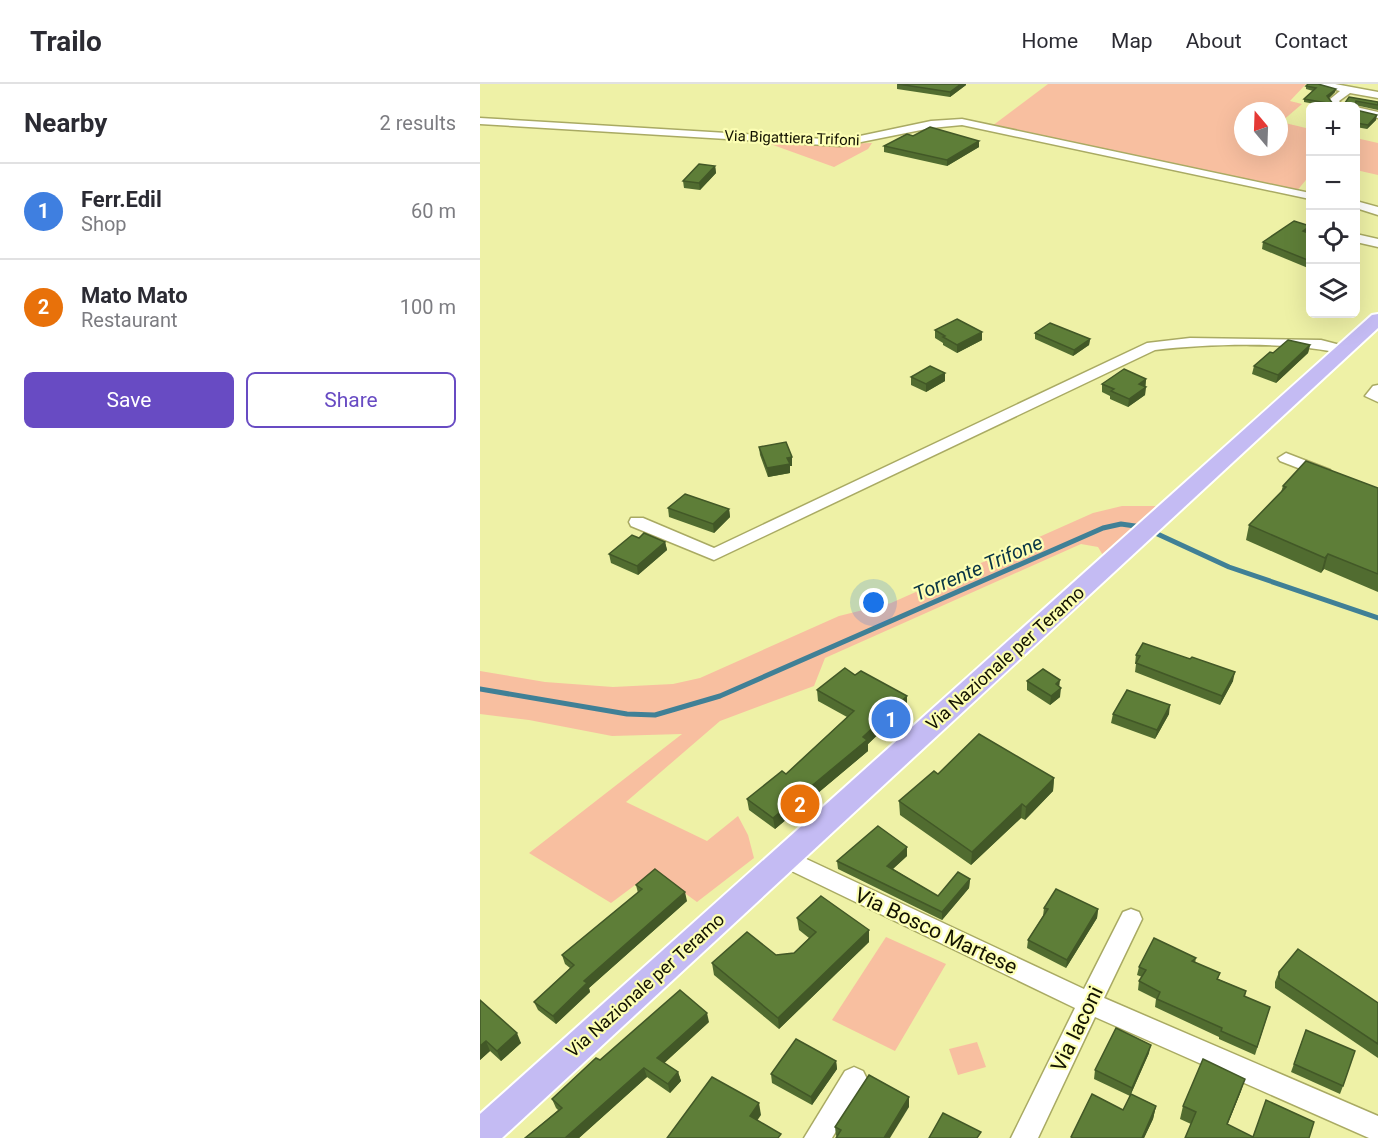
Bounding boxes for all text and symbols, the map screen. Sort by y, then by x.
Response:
text: Trailo [30,25,102,58]
text: Home [1022,29,1078,53]
text: Map [1111,29,1153,53]
text: About [1186,29,1242,53]
text: Contact [1275,29,1348,53]
north arrow [1234,102,1288,156]
map controls [1306,102,1360,318]
button: + [1306,102,1360,156]
text: Nearby [24,108,107,138]
text: 2 results [380,111,456,135]
street label: Via Bigattiera Trifoni [724,127,860,149]
button: − [1306,156,1360,210]
text: Ferr.Edil [81,187,162,212]
text: 1 [38,199,49,223]
text: 60 m [411,199,456,223]
button: locate [1306,210,1360,264]
text: Shop [81,212,127,236]
button: layers [1306,264,1360,318]
text: Mato Mato [81,283,188,308]
text: 2 [38,295,49,319]
text: 100 m [400,295,456,319]
text: Restaurant [81,308,178,332]
button: Save [24,372,234,428]
button: Share [246,372,456,428]
water label: Torrente Trifone [910,530,1046,606]
street label: Via Nazionale per Teramo [922,582,1088,734]
your location [859,588,888,617]
pin: 1 [872,696,910,742]
pin: 2 [780,782,820,826]
street label: Via Bosco Martese [851,883,1021,979]
street label: Via Nazionale per Teramo [562,909,728,1061]
street label: Via Iaconi [1046,982,1108,1076]

